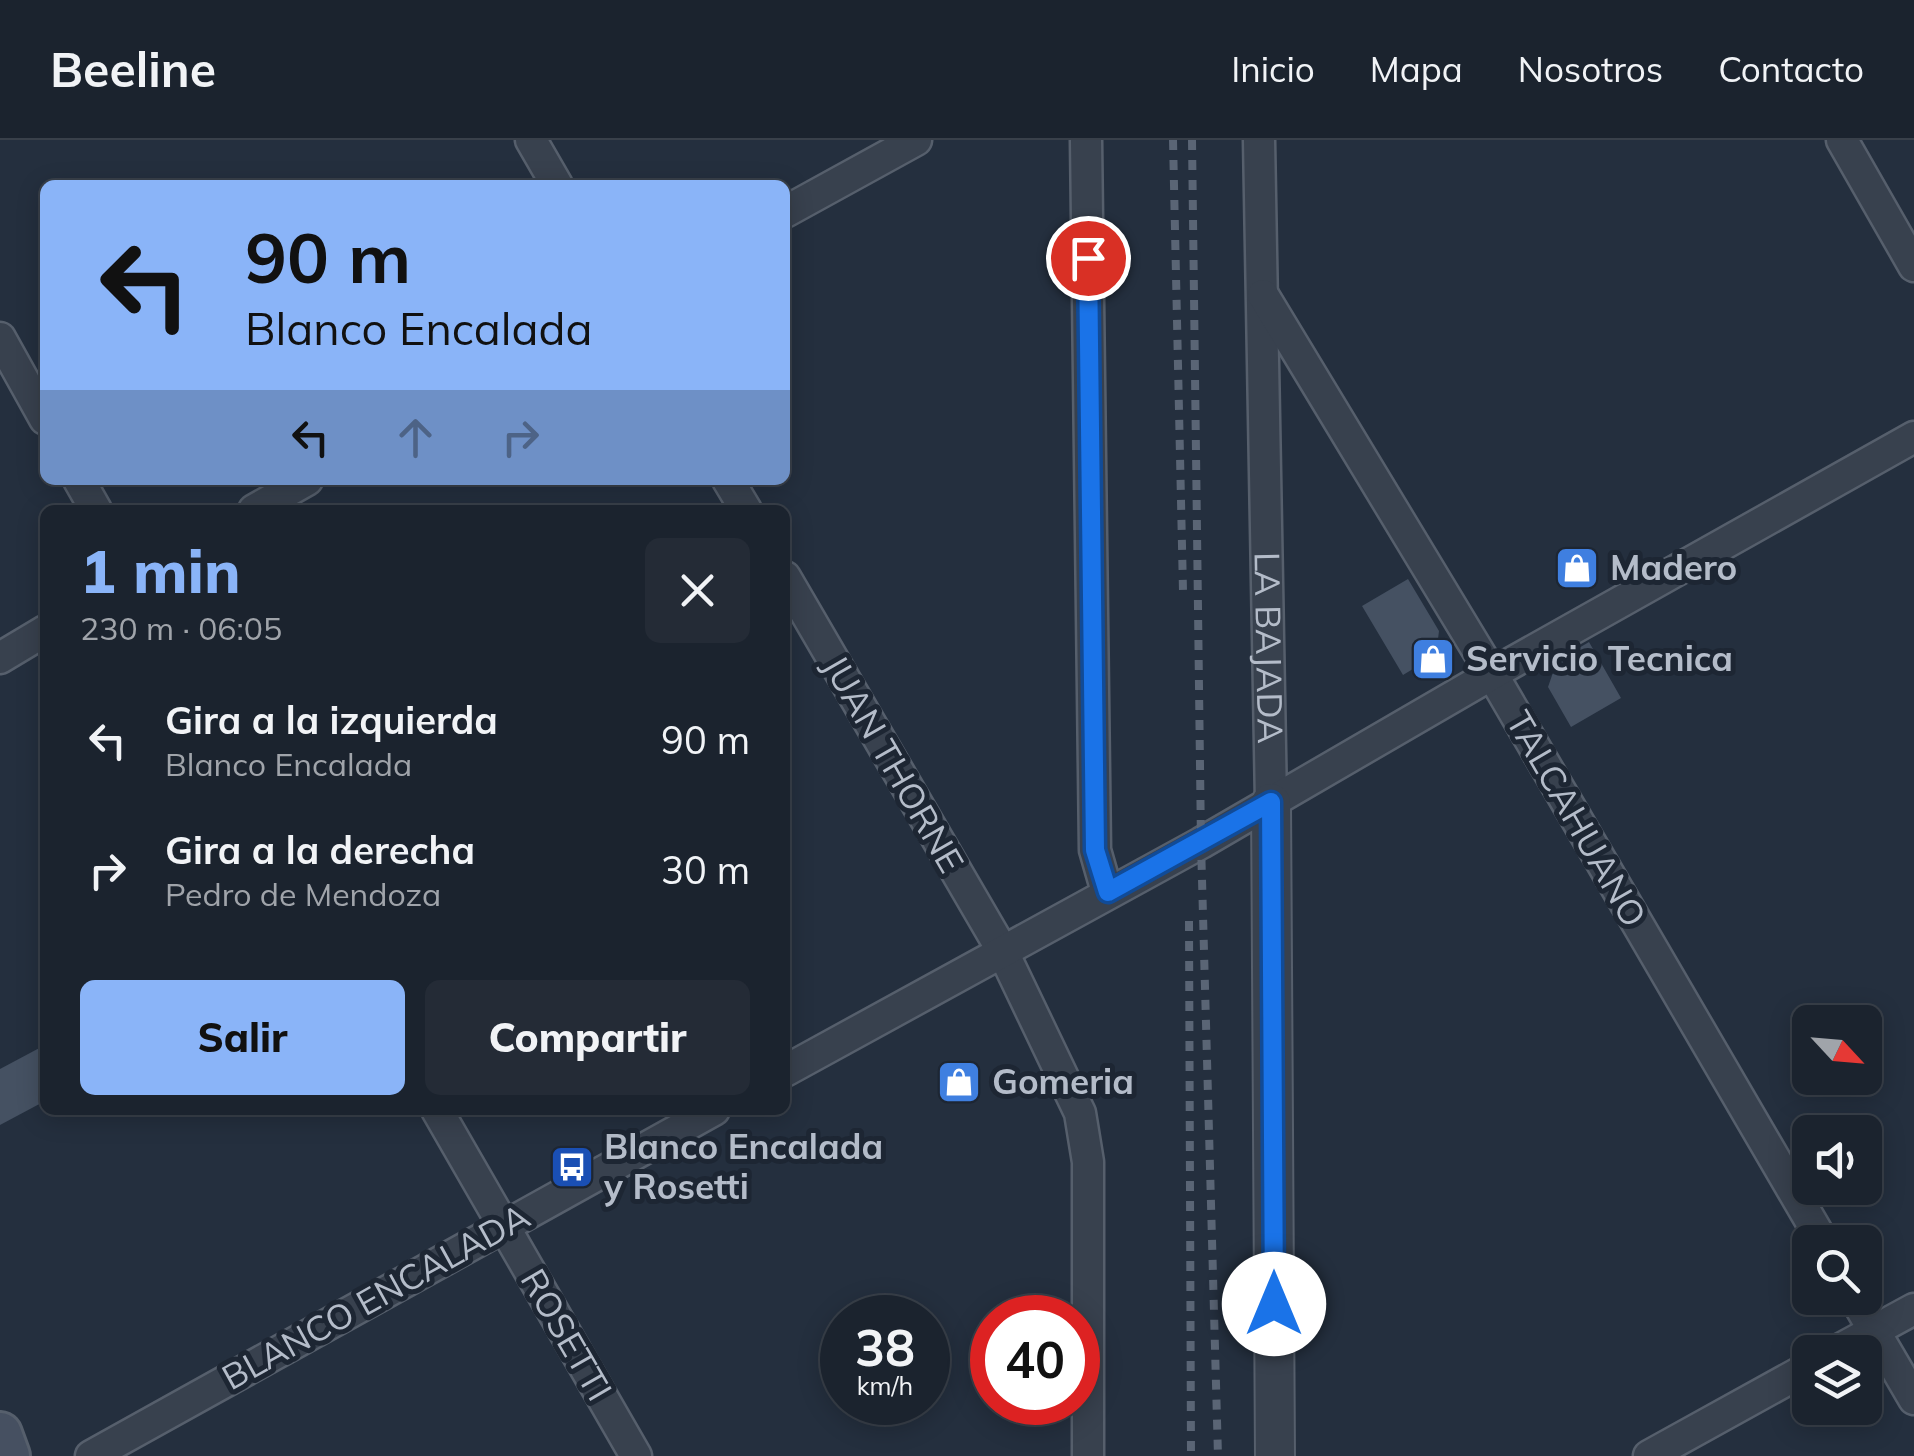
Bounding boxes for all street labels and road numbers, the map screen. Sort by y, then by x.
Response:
street label: LA BAJADA [1245,552,1293,745]
street label: JUAN THORNE [814,647,974,880]
street label: TALCAHUANO [1497,703,1656,934]
street label: BLANCO ENCALADA [214,1193,537,1399]
street label: ROSETTI [512,1261,622,1408]

